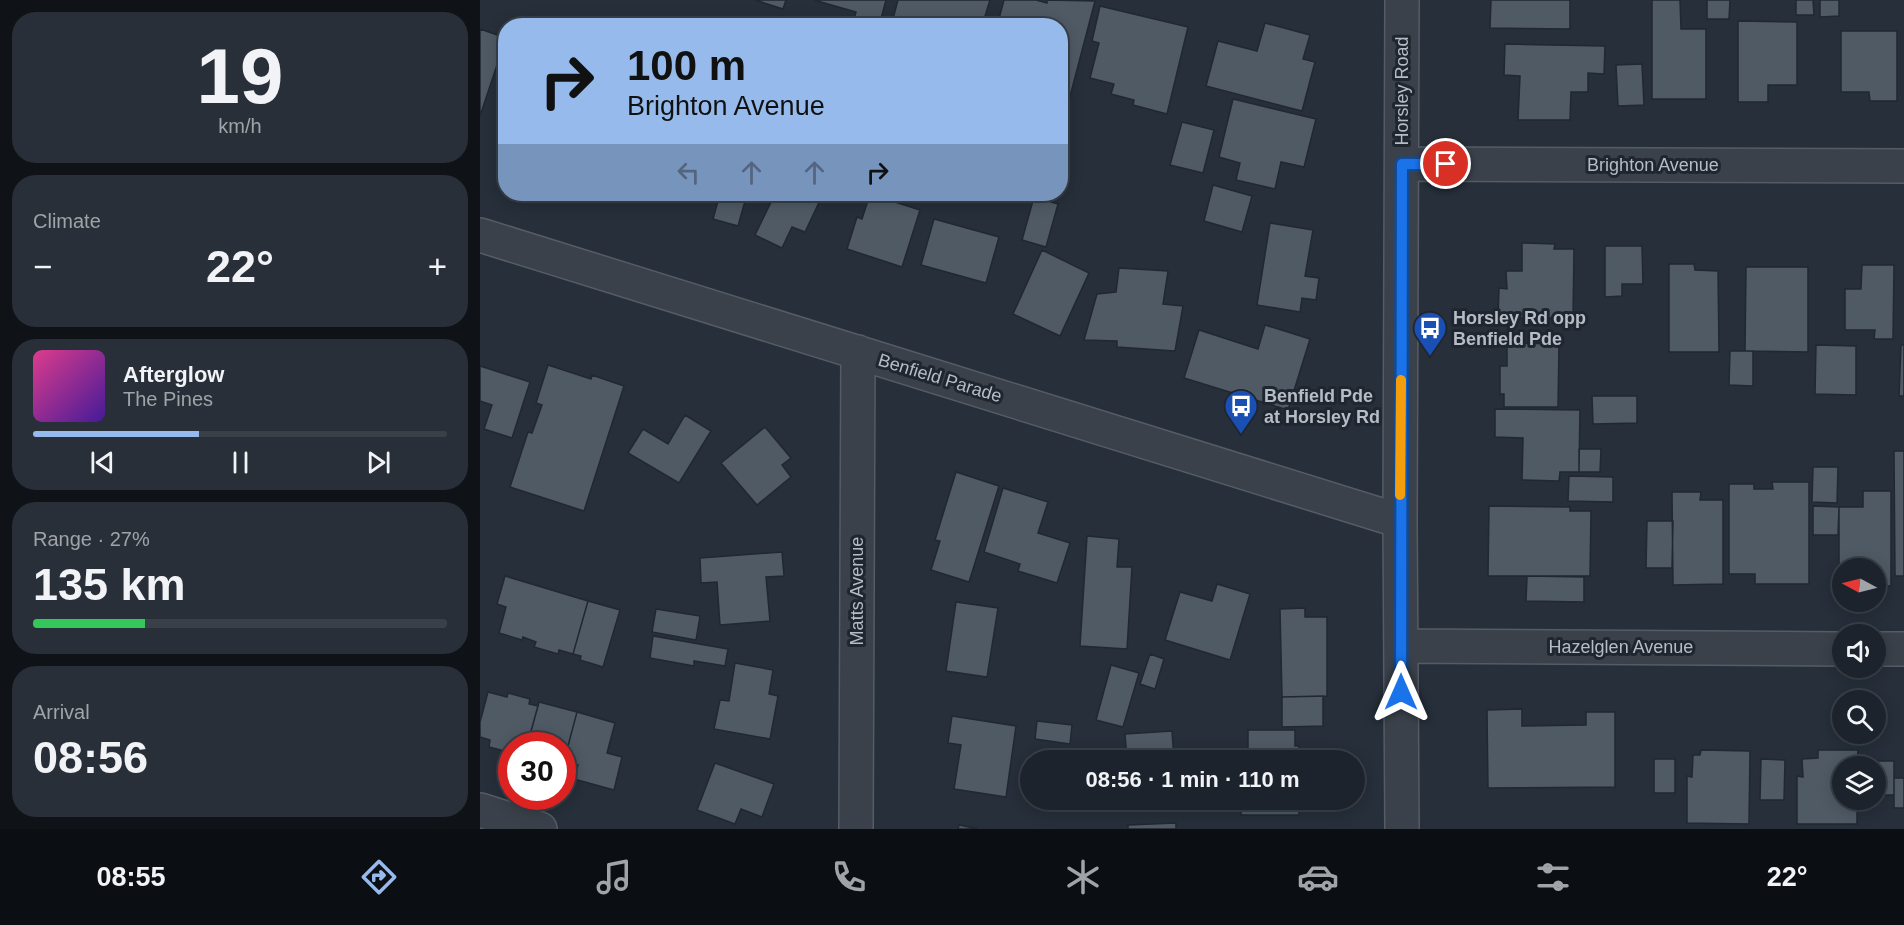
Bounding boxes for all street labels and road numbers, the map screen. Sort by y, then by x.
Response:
street label: Horsley Road [1392,36,1412,146]
street label: Brighton Avenue [1587,155,1719,175]
street label: Benfield Parade [876,350,1004,406]
street label: Matts Avenue [847,537,867,645]
street label: Hazelglen Avenue [1549,637,1693,657]

